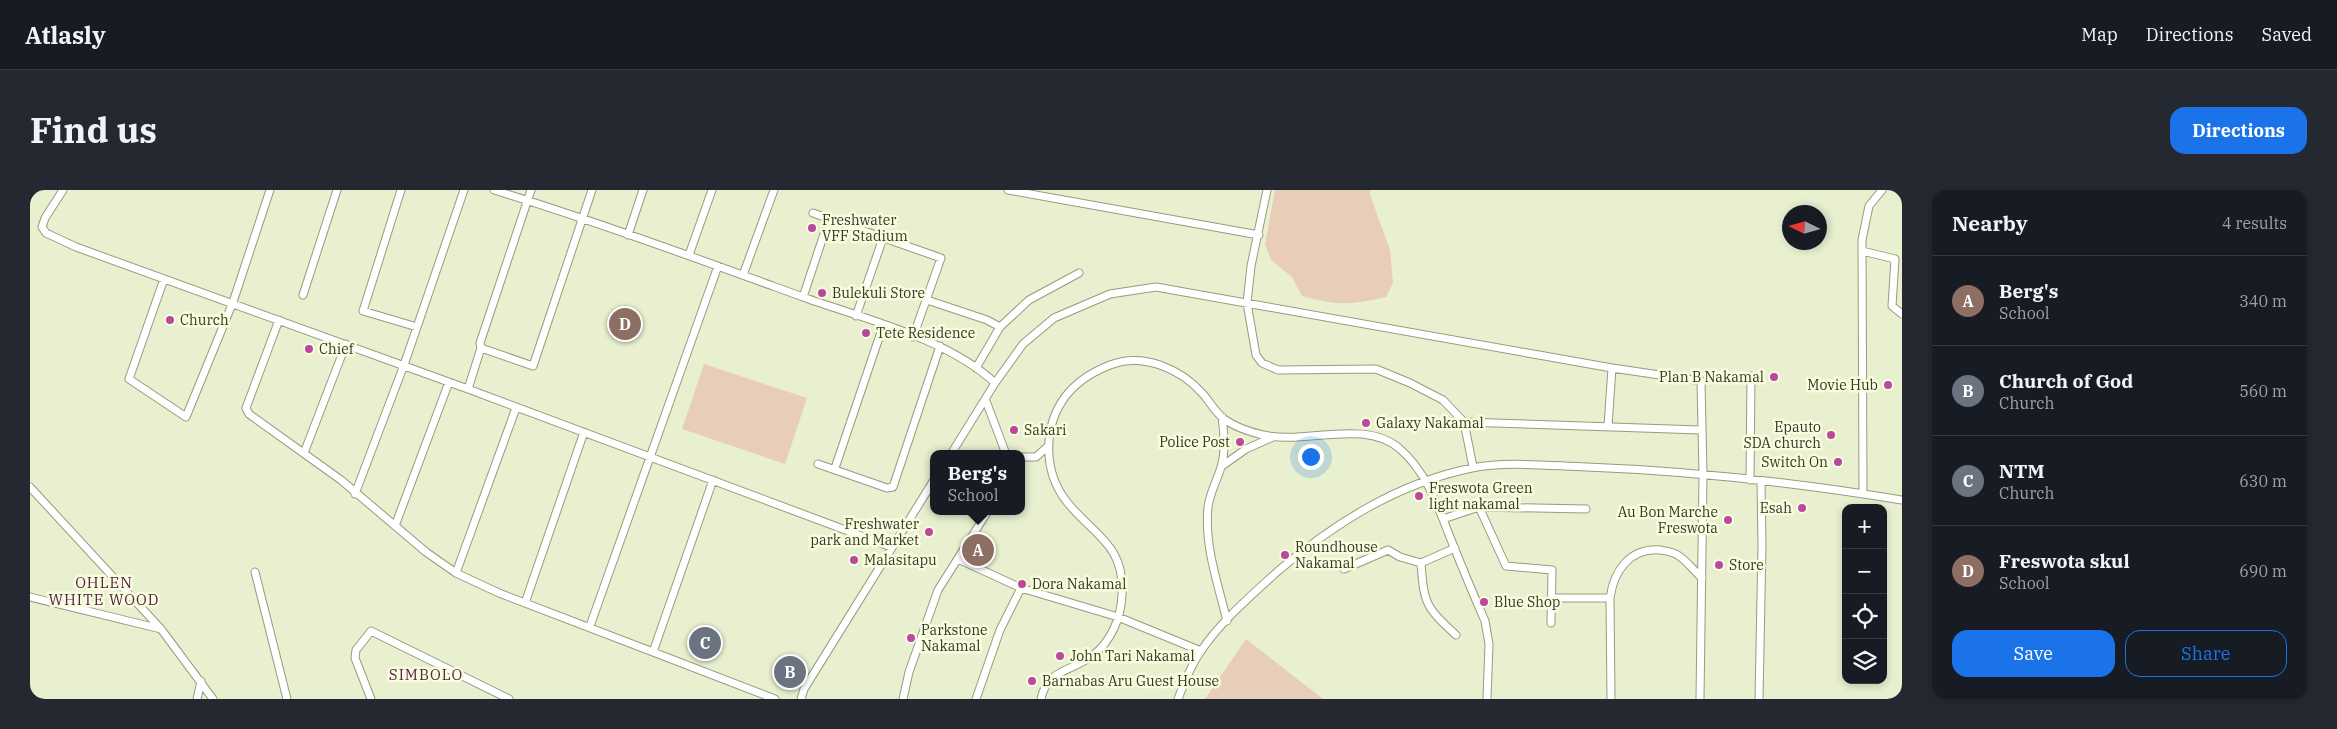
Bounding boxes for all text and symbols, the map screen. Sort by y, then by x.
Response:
text: Atlasly [25,19,106,51]
text: Map [2081,23,2118,46]
text: Directions [2146,23,2234,46]
text: Saved [2262,23,2312,46]
text: Find us [30,107,157,153]
button: Directions [2170,107,2307,154]
north arrow [1782,205,1827,250]
text: Nearby [1952,209,2028,237]
place label: Freshwater VFF Stadium [822,211,908,245]
text: 4 results [2222,213,2287,233]
marker: Freshwater VFF Stadium [806,222,818,234]
text: Berg's [1999,279,2058,303]
place label: Bulekuli Store [832,284,925,302]
marker: Bulekuli Store [816,287,828,299]
text: A [1962,291,1974,311]
text: 340 m [2239,291,2287,311]
text: School [1999,303,2050,323]
pin: D [609,305,641,343]
place label: Church [180,311,229,329]
marker: Church [164,314,176,326]
place label: Tete Residence [876,324,975,342]
marker: Tete Residence [860,327,872,339]
place label: Chief [319,340,355,358]
marker: Chief [303,343,315,355]
place label: Plan B Nakamal [1659,368,1764,386]
text: Church of God [1999,369,2133,393]
marker: Plan B Nakamal [1768,371,1780,383]
place label: Movie Hub [1807,376,1878,394]
marker: Movie Hub [1882,379,1894,391]
text: B [1962,381,1974,401]
text: 560 m [2239,381,2287,401]
text: Church [1999,393,2055,413]
place label: Galaxy Nakamal [1376,414,1484,432]
marker: Galaxy Nakamal [1360,417,1372,429]
place label: Epauto SDA church [1744,418,1821,452]
place label: Sakari [1024,421,1066,439]
marker: Sakari [1008,424,1020,436]
marker: Epauto SDA church [1825,429,1837,441]
place label: Police Post [1159,433,1230,451]
marker: Police Post [1234,436,1246,448]
your location [1298,444,1324,470]
popup [930,450,1025,515]
place label: Switch On [1761,453,1828,471]
marker: Switch On [1832,456,1844,468]
text: NTM [1999,459,2045,483]
text: Berg's [948,461,1007,485]
text: C [1963,471,1973,491]
text: 630 m [2239,471,2287,491]
place label: Freswota Green light nakamal [1429,479,1533,513]
text: Church [1999,483,2055,503]
text: School [948,485,998,505]
marker: Freswota Green light nakamal [1413,490,1425,502]
place label: Esah [1760,499,1792,517]
marker: Esah [1796,502,1808,514]
place label: Au Bon Marche Freswota [1618,503,1718,537]
map controls [1842,504,1887,684]
button: + [1842,504,1887,549]
marker: Au Bon Marche Freswota [1722,514,1734,526]
place label: Freshwater park and Market [810,515,920,549]
marker: Freshwater park and Market [923,526,935,538]
pin: A [962,531,994,569]
place label: Roundhouse Nakamal [1295,538,1378,572]
marker: Roundhouse Nakamal [1279,549,1291,561]
button: − [1842,549,1887,594]
text: Freswota skul [1999,549,2130,573]
place label: Malasitapu [864,551,937,569]
marker: Malasitapu [848,554,860,566]
place label: Store [1729,556,1764,574]
marker: Store [1713,559,1725,571]
text: D [1962,561,1974,581]
text: 690 m [2239,561,2287,581]
district label: OHLEN WHITE WOOD [49,573,159,609]
text: School [1999,573,2050,593]
place label: Dora Nakamal [1032,575,1126,593]
marker: Dora Nakamal [1016,578,1028,590]
place label: Blue Shop [1494,593,1560,611]
button: locate [1842,594,1887,639]
marker: Blue Shop [1478,596,1490,608]
place label: Parkstone Nakamal [921,621,988,655]
pin: C [689,624,721,662]
button: Save [1952,630,2115,677]
button: Share [2125,630,2287,677]
marker: Parkstone Nakamal [905,632,917,644]
button: layers [1842,639,1887,684]
place label: John Tari Nakamal [1070,647,1195,665]
marker: John Tari Nakamal [1054,650,1066,662]
pin: B [774,653,806,691]
district label: SIMBOLO [389,665,463,684]
place label: Barnabas Aru Guest House [1042,672,1219,690]
marker: Barnabas Aru Guest House [1026,675,1038,687]

